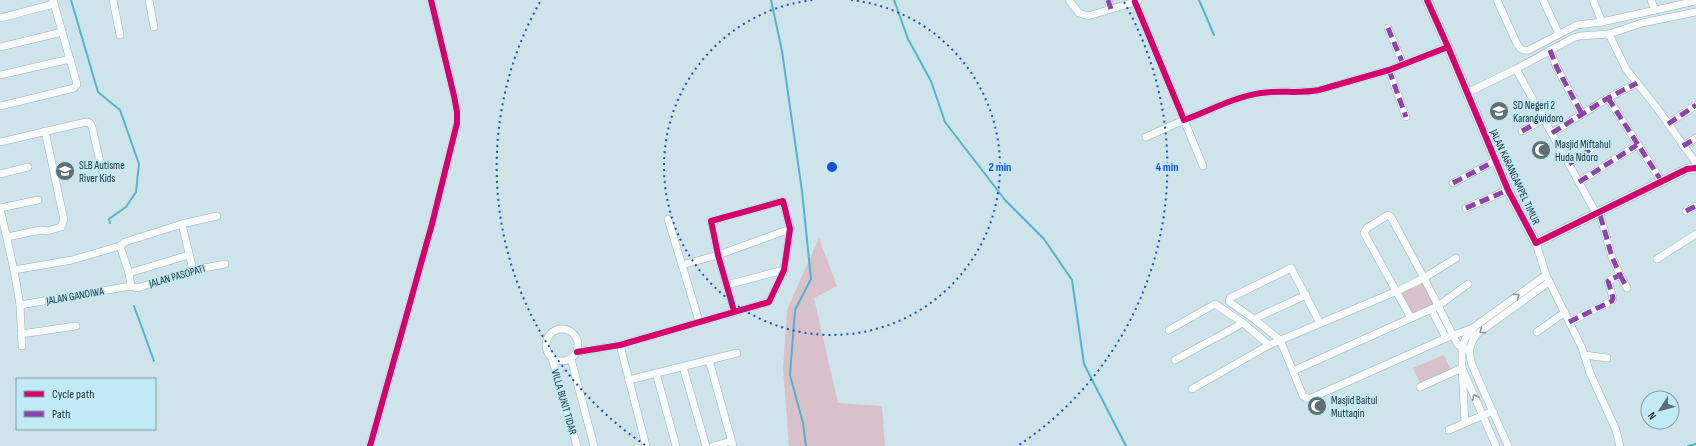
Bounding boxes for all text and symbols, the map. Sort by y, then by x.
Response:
place label: SD Negeri 2 Karangwidoro [1513,99,1564,125]
school or university icon: SD Negeri 2 Karangwidoro [1488,100,1510,122]
street label: JALAN KARANGAMPEL TIMUR [1487,126,1543,227]
place label: Masjid Miftahul Huda Ndoro [1555,138,1611,164]
mosque icon: Masjid Miftahul Huda Ndoro [1530,139,1552,161]
place label: SLB Autisme River Kids [79,159,125,185]
school or university icon: SLB Autisme River Kids [54,160,76,182]
centre of rings [825,160,839,174]
text: 2 min [989,160,1011,175]
text: 4 min [1155,160,1179,175]
street label: JALAN PASOPATI [146,262,207,290]
street label: JALAN GANDIWA [44,284,105,308]
one-way arrow [1513,293,1520,301]
one-way arrow [1479,327,1486,334]
street label: VILLA BUKIT TIDAR [548,368,580,436]
legend [16,378,156,430]
text: Cycle path [52,387,94,402]
north arrow [1640,390,1680,430]
place label: Masjid Baitul Muttaqin [1331,394,1377,420]
one-way arrow [1472,394,1480,402]
mosque icon: Masjid Baitul Muttaqin [1306,395,1328,417]
text: Path [52,407,70,422]
text: N [1645,409,1659,422]

